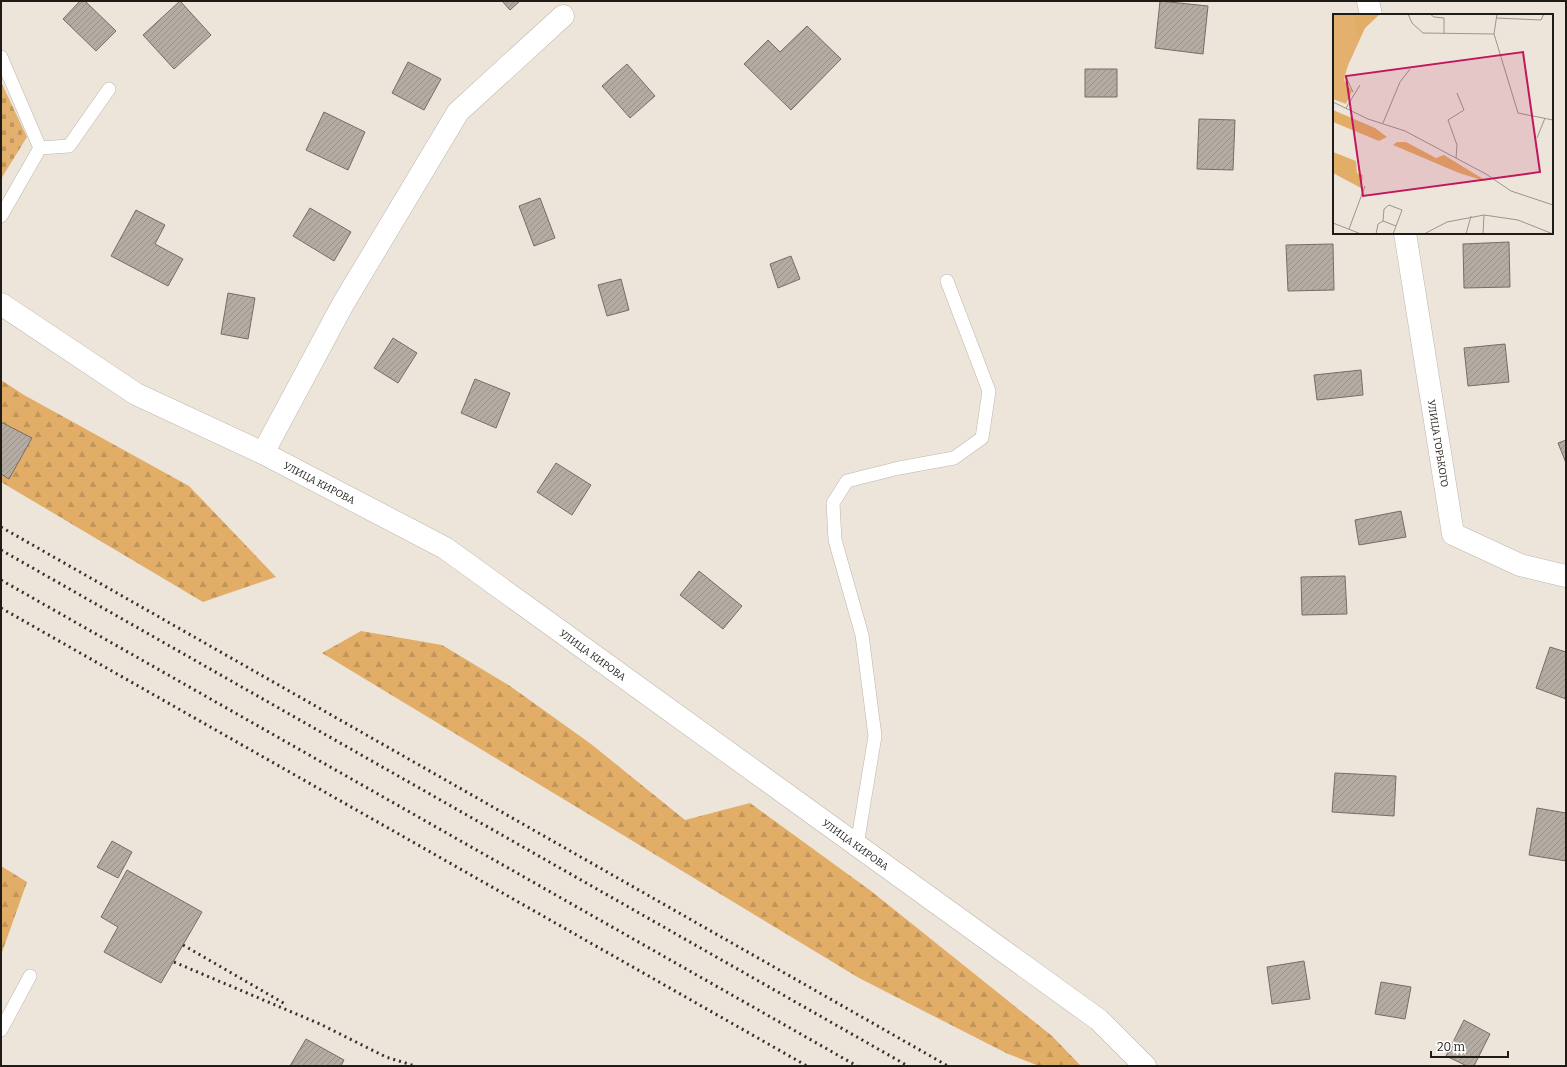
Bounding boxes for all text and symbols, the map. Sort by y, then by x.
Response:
inset map [1333,14,1553,234]
street label: УЛИЦА ГОРЬКОГО [1425,399,1450,488]
street label: УЛИЦА КИРОВА [281,460,358,507]
street label: УЛИЦА КИРОВА [557,628,629,684]
street label: УЛИЦА КИРОВА [819,817,891,874]
scale bar [1431,1033,1508,1059]
text: 20 m [1437,1040,1466,1054]

